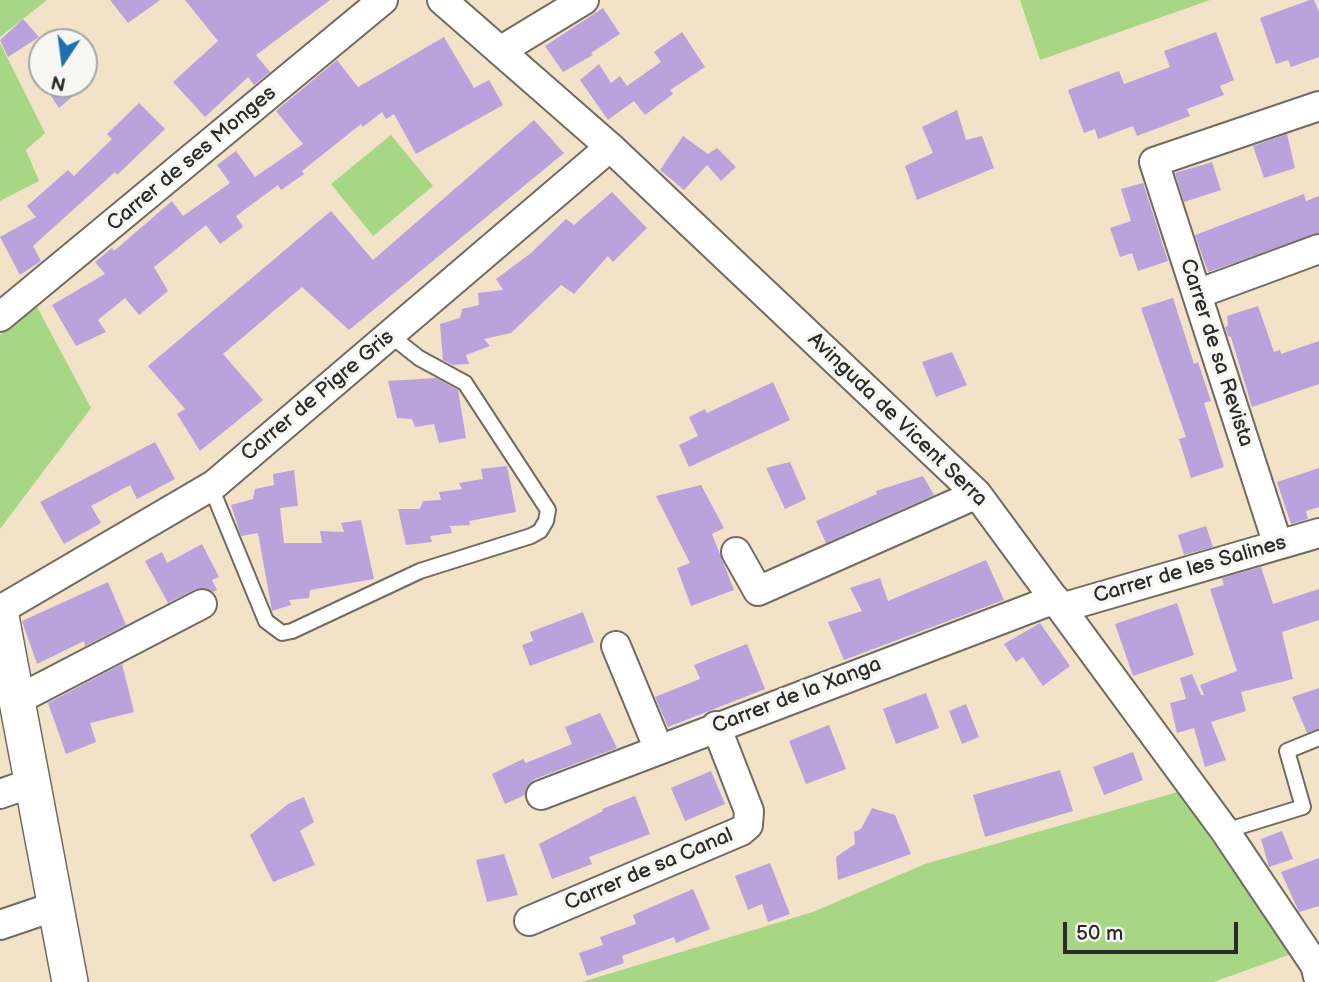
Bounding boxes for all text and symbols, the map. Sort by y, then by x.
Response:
north arrow [28,28,98,98]
text: N [49,69,68,95]
street label: Carrer de ses Monges [102,81,282,237]
street label: Carrer de sa Revista [1174,256,1258,450]
street label: Carrer de Pigre Gris [237,325,399,467]
street label: Avinguda de Vicent Serra [802,328,992,512]
street label: Carrer de les Salines [1091,530,1289,610]
street label: Carrer de la Xanga [709,652,885,740]
street label: Carrer de sa Canal [561,823,737,917]
scale bar [1067,908,1242,952]
text: 50 m [1076,921,1123,946]

